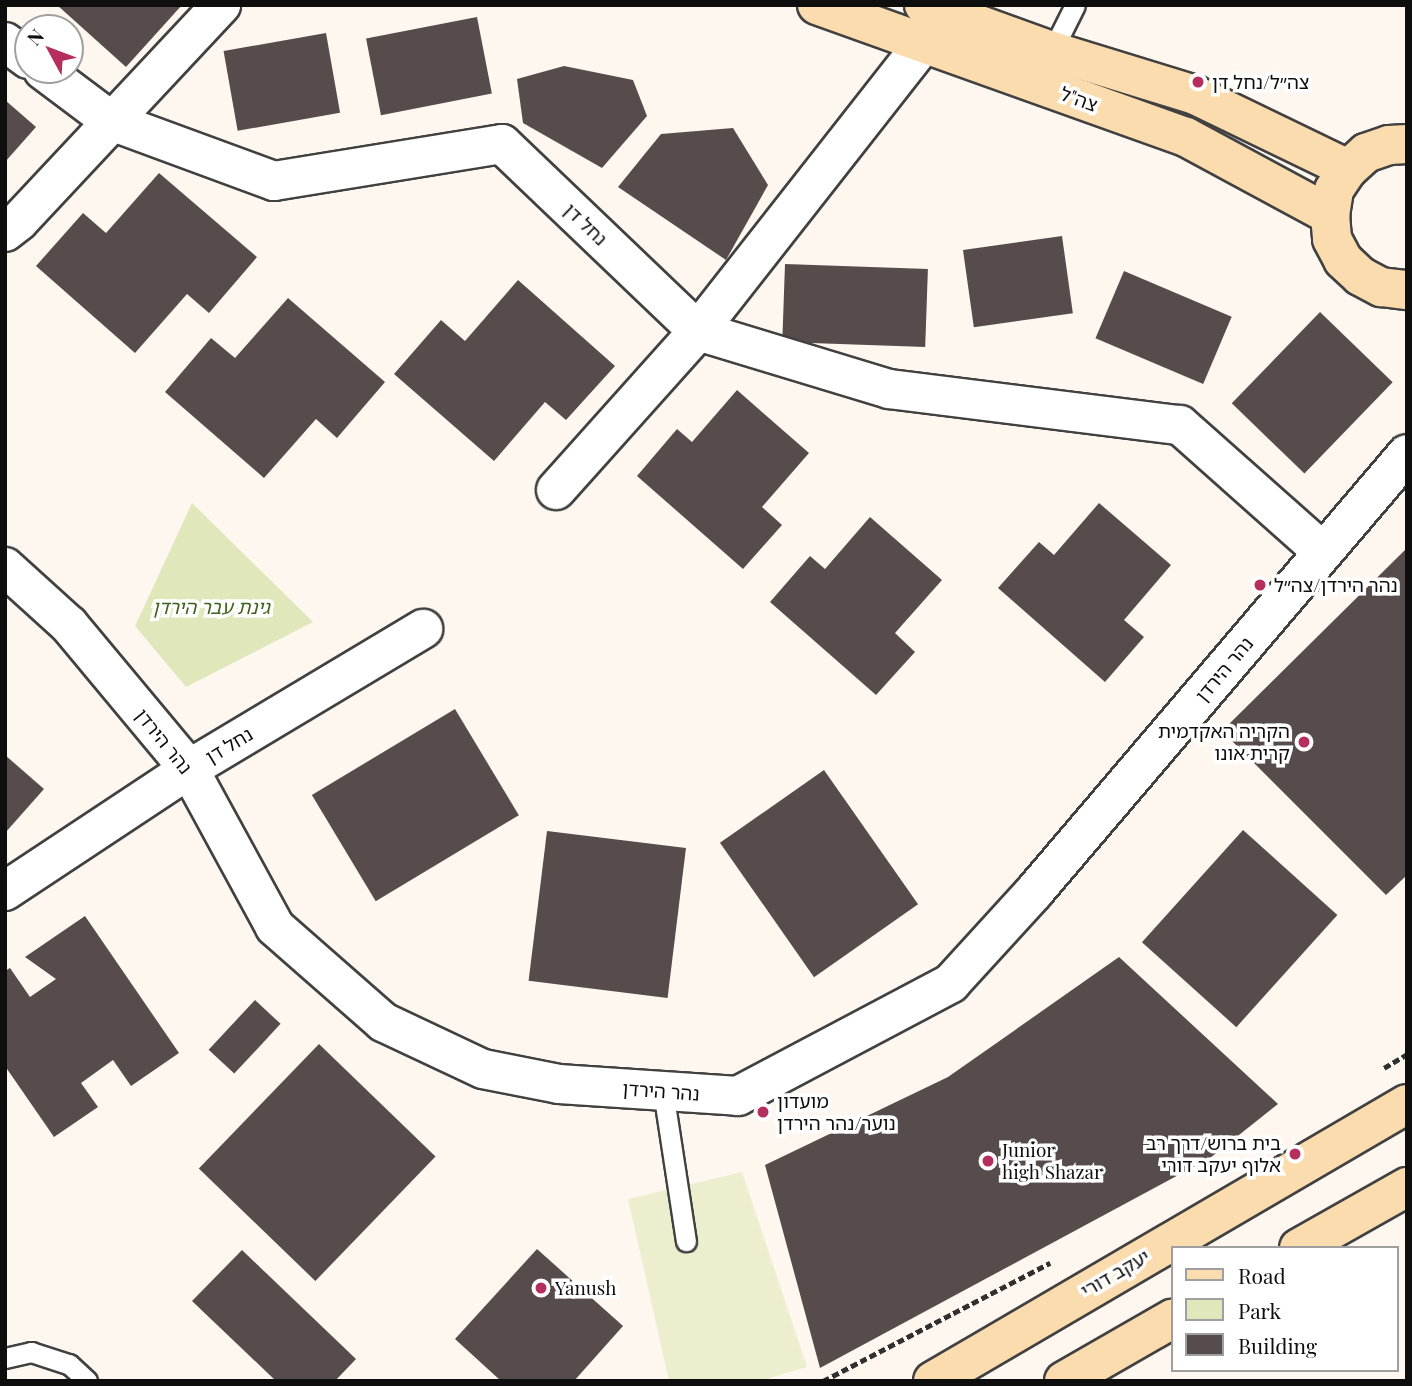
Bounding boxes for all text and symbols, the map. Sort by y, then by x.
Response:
north arrow [14,14,84,84]
text: N [20,23,49,50]
place label: צה״ל/נחל דן [1212,71,1309,93]
marker: צה״ל/נחל דן [1190,74,1206,90]
street label: צה"ל [1057,82,1101,116]
street label: נחל דן [560,198,612,250]
place label: נהר הירדן/צה״ל [1274,574,1398,596]
marker: נהר הירדן/צה״ל [1252,577,1268,593]
park label: גינת עבר הירדן [152,596,270,618]
street label: נהר הירדן [1190,632,1258,706]
street label: נהר הירדן [131,704,197,778]
place label: הקריה האקדמית קרית אונו [1158,720,1290,764]
street label: נחל דן [201,722,257,768]
marker: הקריה האקדמית קרית אונו [1296,734,1312,750]
street label: נהר הירדן [622,1077,700,1105]
place label: מועדון נוער/נהר הירדן [777,1090,896,1134]
marker: מועדון נוער/נהר הירדן [755,1104,771,1120]
place label: בית ברוש/דרך רב אלוף יעקב דורי [1146,1132,1281,1176]
place label: Junior high Shazar [1002,1139,1103,1183]
marker: בית ברוש/דרך רב אלוף יעקב דורי [1287,1146,1303,1162]
marker: Junior high Shazar [980,1153,996,1169]
street label: יעקב דורי [1077,1244,1153,1302]
legend [1170,1246,1398,1372]
text: Road [1238,1261,1286,1289]
place label: Yanush [555,1277,617,1299]
marker: Yanush [533,1280,549,1296]
text: Park [1238,1296,1281,1324]
text: Building [1238,1331,1317,1359]

